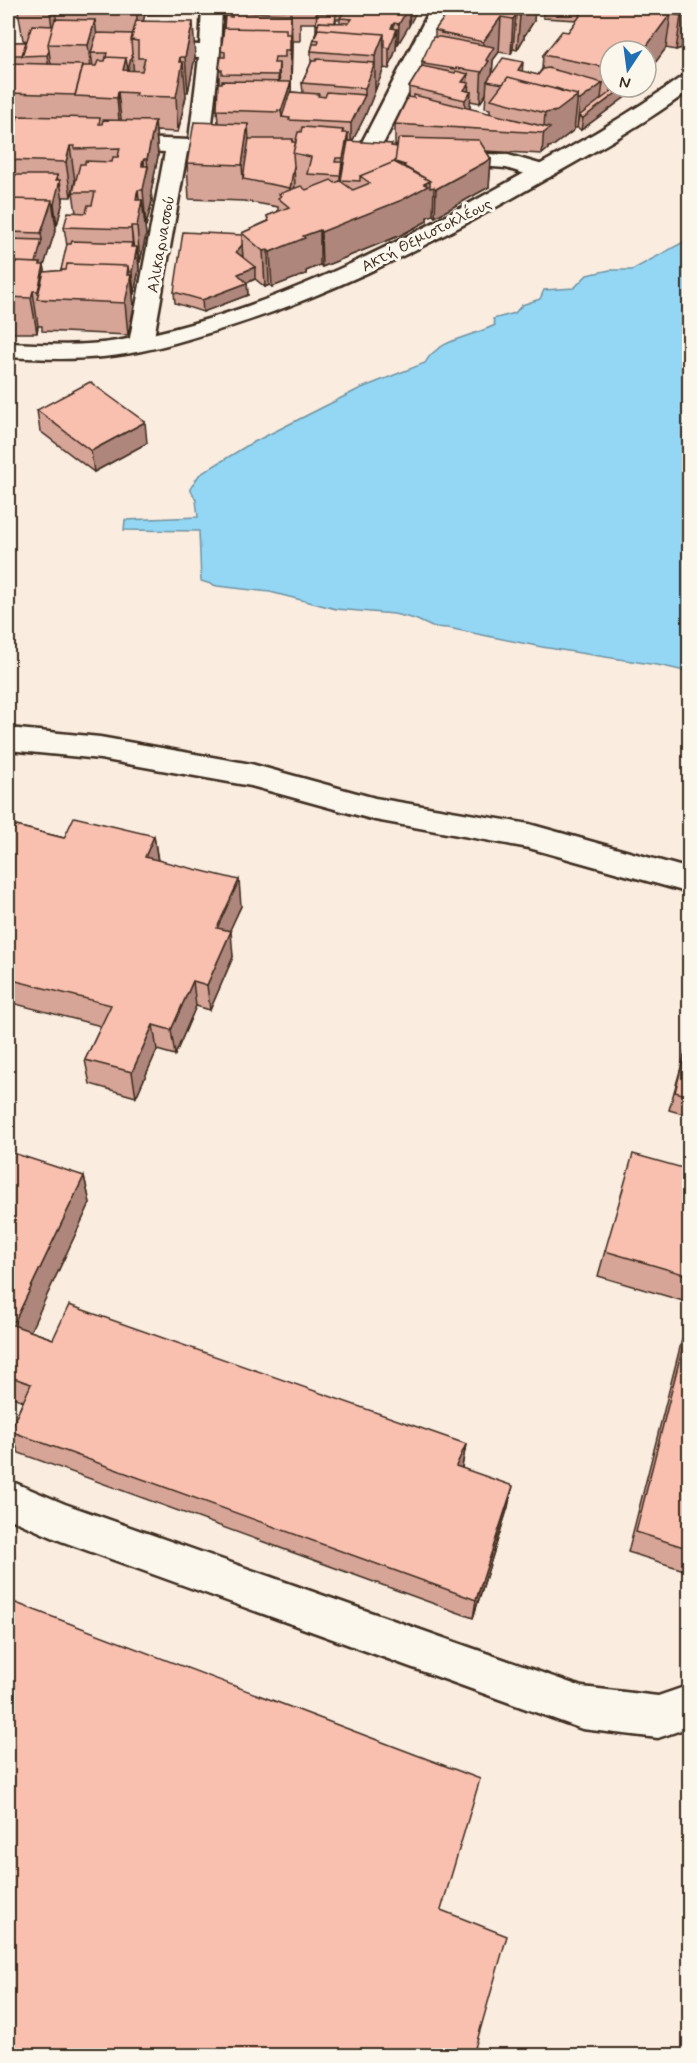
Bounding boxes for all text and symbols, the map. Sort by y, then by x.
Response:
north arrow [598,39,658,99]
text: N [617,71,633,94]
street label: Ακτή Θεμιστοκλέους [357,192,495,277]
street label: Αλικαρνασσού [143,194,180,295]

